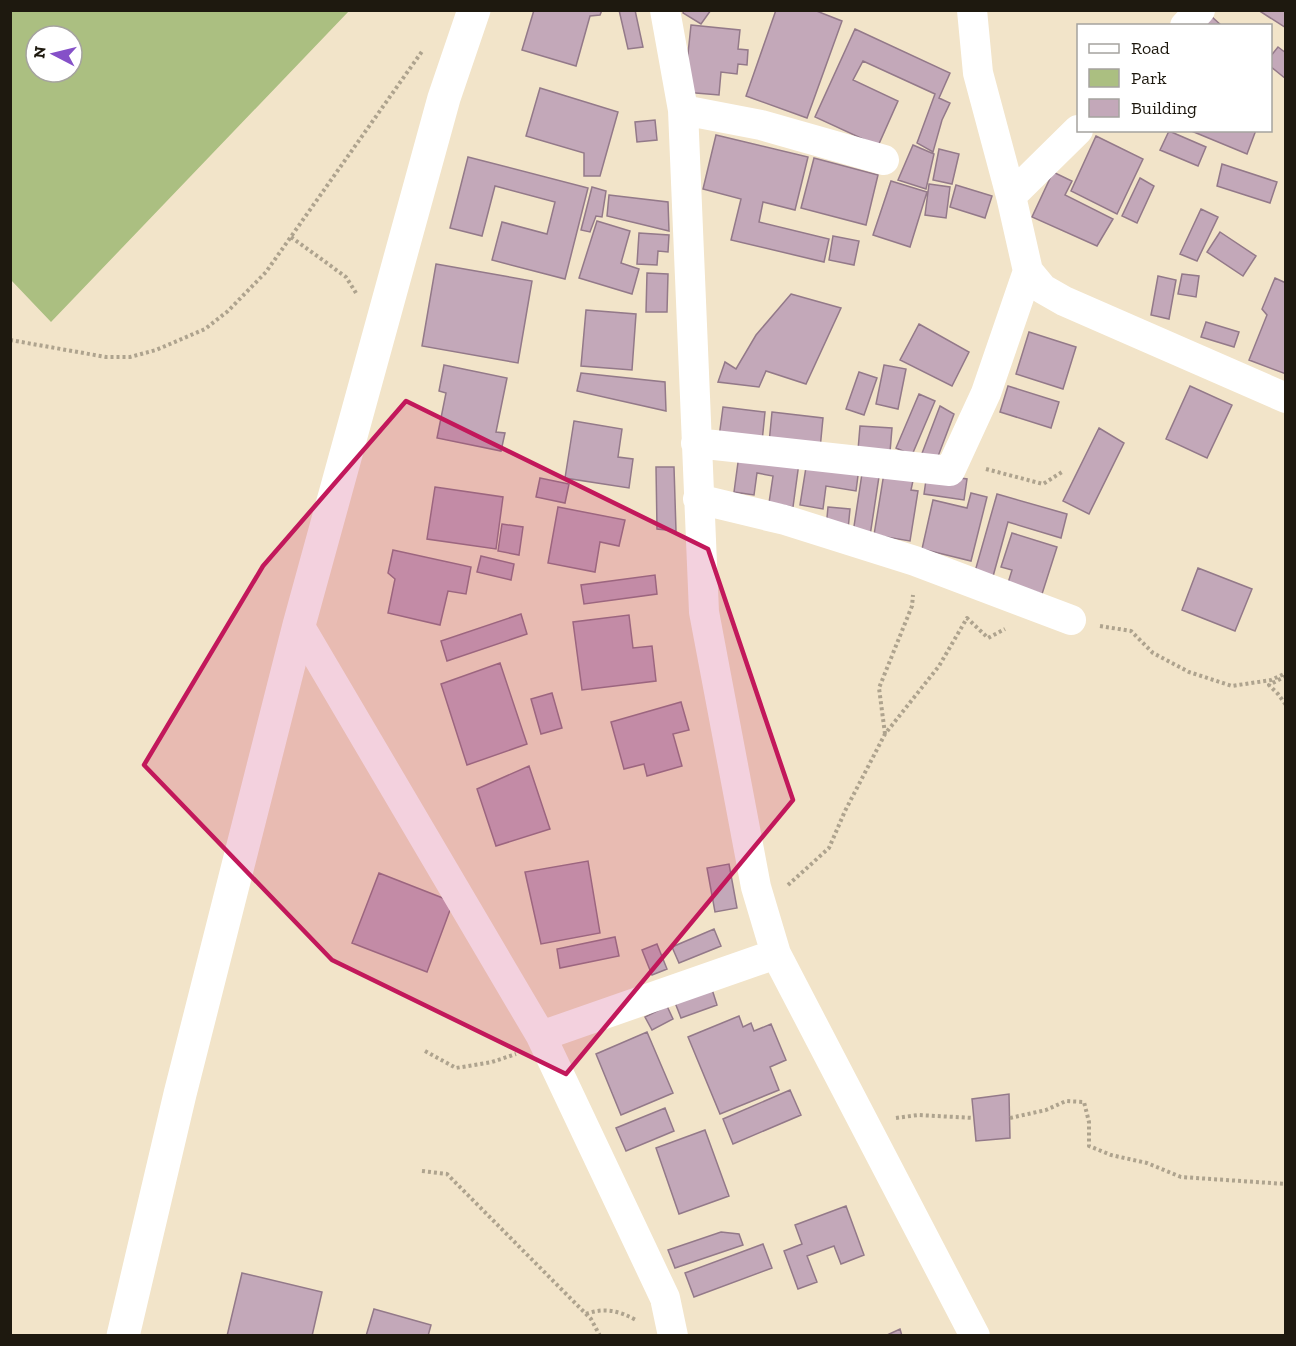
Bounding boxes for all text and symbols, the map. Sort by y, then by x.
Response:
north arrow [24,24,84,84]
legend [1077,24,1272,132]
text: Road [1131,37,1170,59]
text: N [29,45,50,59]
text: Park [1131,67,1167,89]
text: Building [1131,97,1197,119]

